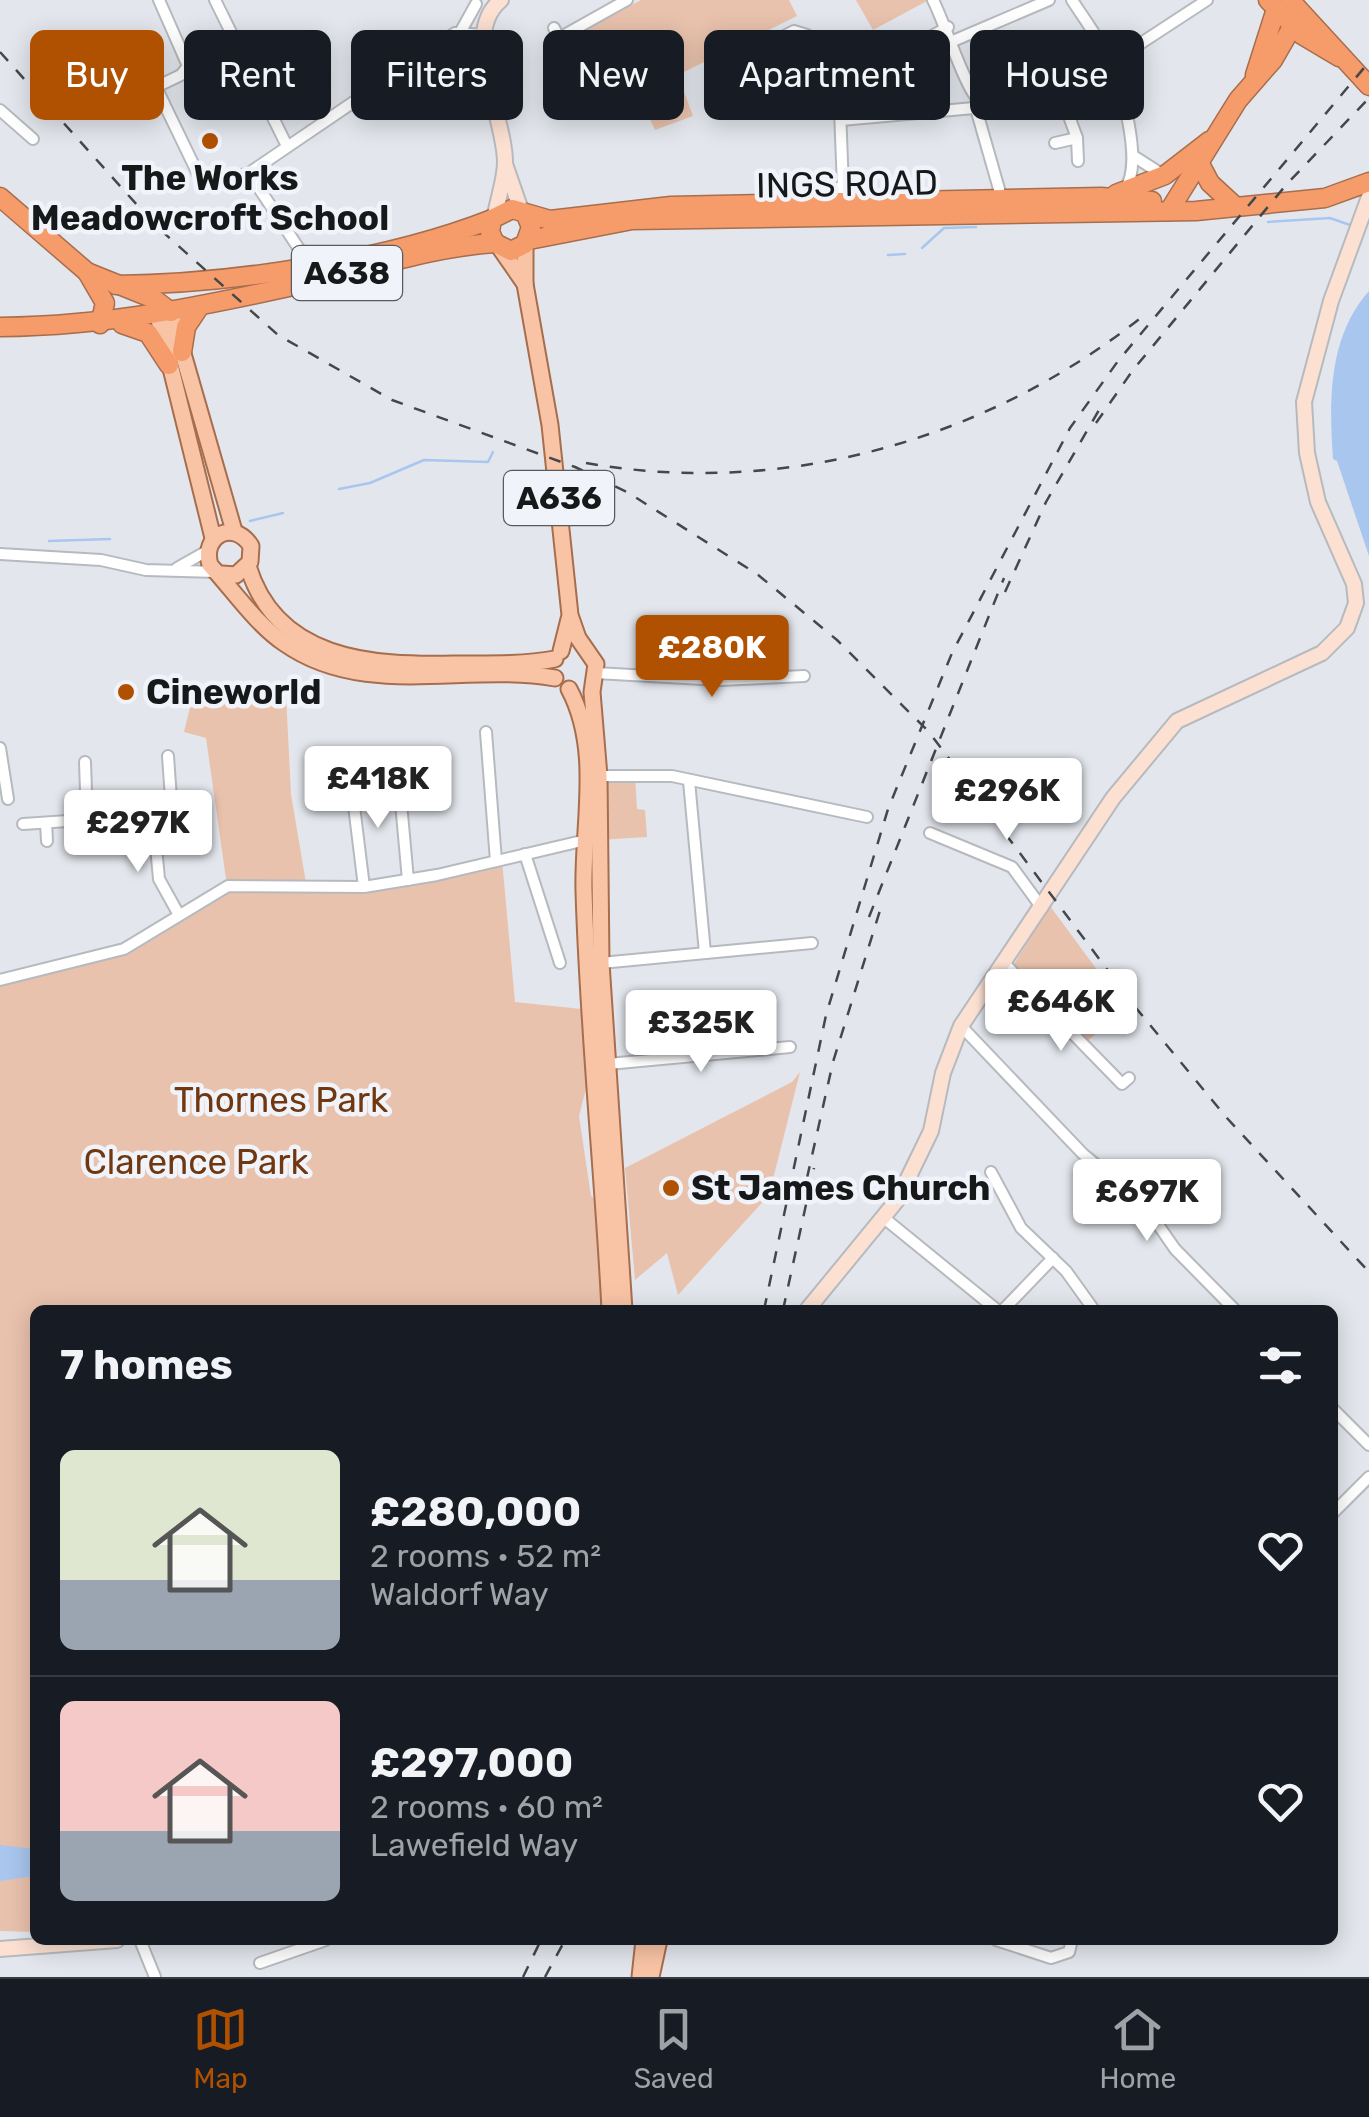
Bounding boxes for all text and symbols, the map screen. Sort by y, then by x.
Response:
chip: Buy [30,30,164,120]
chip: Rent [184,30,331,120]
chip: Filters [351,30,523,120]
chip: New [543,30,684,120]
chip: Apartment [704,30,950,120]
chip: House [970,30,1144,120]
marker: The Works Meadowcroft School [199,130,221,152]
place label: The Works Meadowcroft School [31,157,389,239]
street label: INGS ROAD [756,161,938,207]
road number: A638 [292,246,402,300]
road number: A636 [504,471,614,525]
pin: £280K [642,615,782,700]
text: £280K [658,628,766,666]
place label: Cineworld [146,671,321,713]
marker: Cineworld [115,681,137,703]
pin: £418K [308,746,448,831]
pin: £296K [937,758,1077,843]
text: £418K [327,759,429,797]
text: £296K [954,771,1060,809]
pin: £297K [68,790,208,875]
text: £297K [86,803,190,841]
pin: £646K [991,969,1131,1054]
text: £646K [1007,982,1115,1020]
pin: £325K [631,990,771,1075]
text: £325K [648,1003,754,1041]
park label: Thornes Park [174,1079,388,1121]
park label: Clarence Park [83,1141,309,1183]
pin: £697K [1077,1159,1217,1244]
place label: St James Church [691,1167,991,1209]
text: £697K [1095,1172,1199,1210]
marker: St James Church [660,1177,682,1199]
icon: filters [1253,1338,1308,1393]
text: 7 homes [60,1340,233,1390]
text: £280,000 [370,1487,581,1537]
icon: home [140,1490,260,1610]
icon: heart [1253,1523,1308,1578]
text: 2 rooms · 52 m² [370,1537,601,1575]
text: Waldorf Way [370,1575,549,1613]
text: £297,000 [370,1738,573,1788]
icon: home [140,1741,260,1861]
icon: heart [1253,1774,1308,1829]
text: 2 rooms · 60 m² [370,1788,603,1826]
text: Lawefield Way [370,1826,578,1864]
tab: Map [193,2002,248,2095]
tab: Saved [634,2002,714,2095]
tab: Home [1099,2002,1176,2095]

